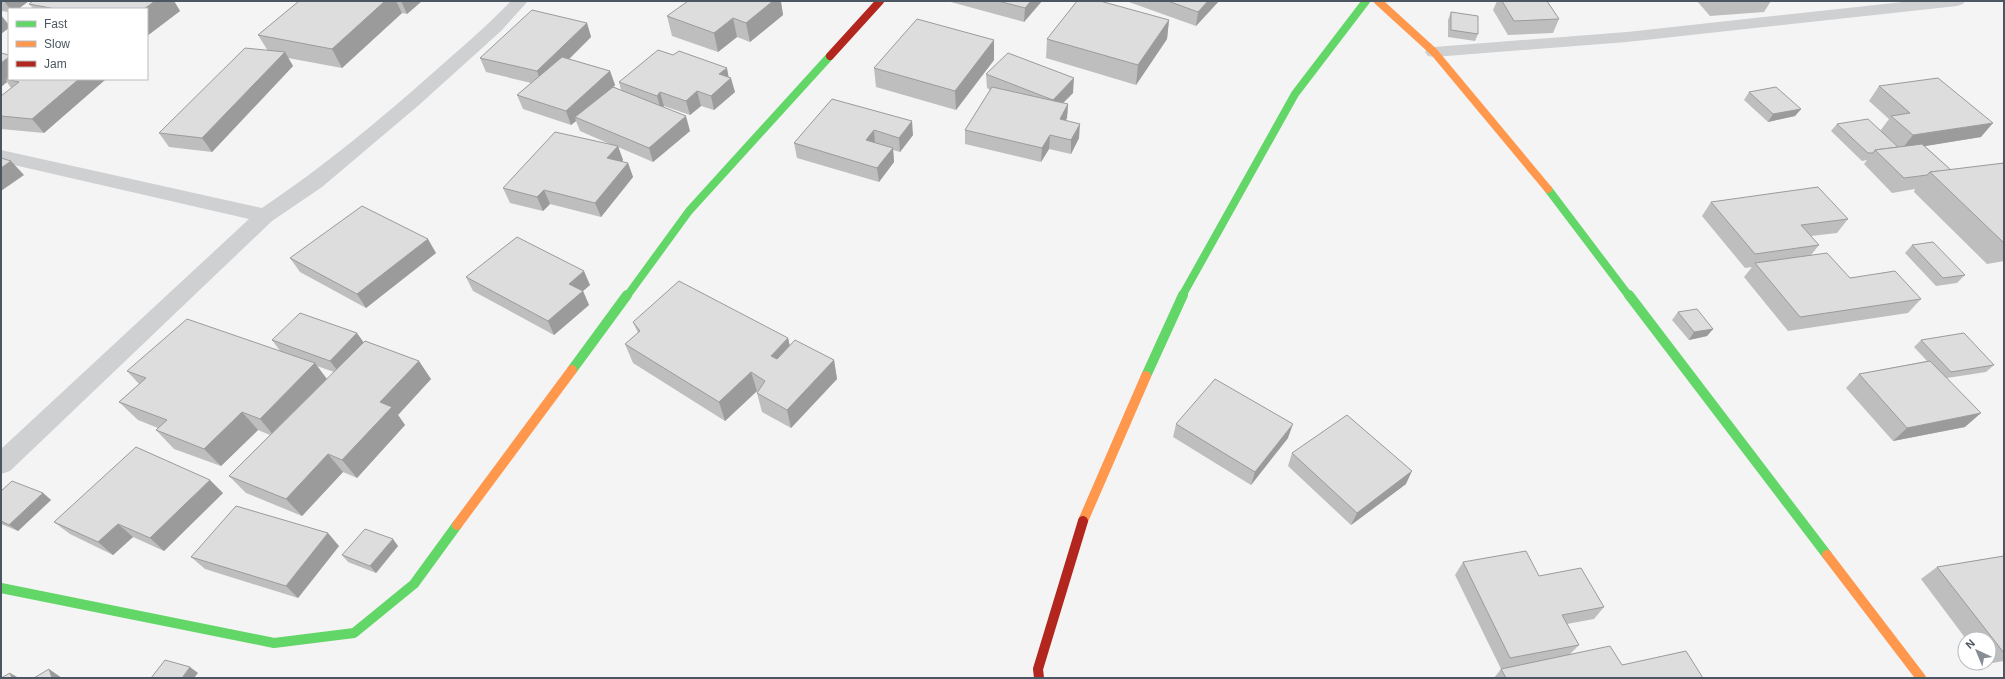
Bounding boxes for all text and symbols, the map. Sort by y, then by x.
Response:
legend [8,8,148,80]
text: Fast [44,17,68,31]
text: Slow [44,37,70,51]
text: Jam [44,57,67,71]
north arrow [1957,631,1997,671]
text: N [1963,637,1977,651]

